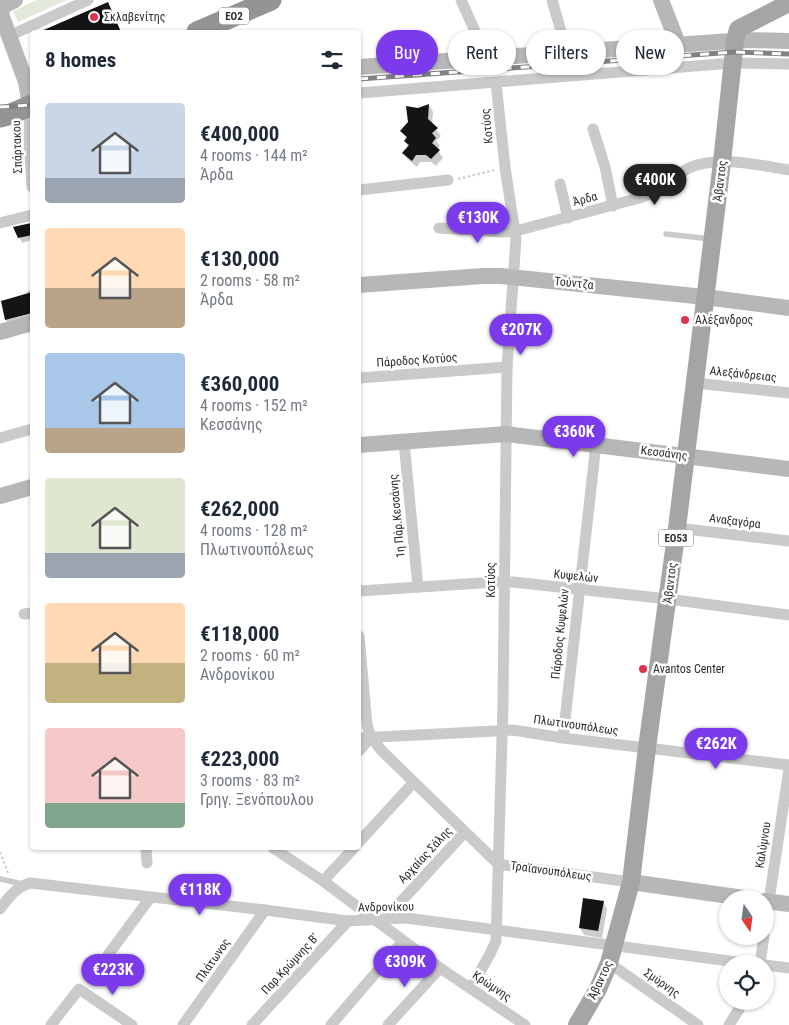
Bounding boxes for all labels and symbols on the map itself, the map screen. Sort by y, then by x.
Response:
road number: ΕΟ2 [219,8,249,24]
place label: Σκλαβενίτης [104,10,166,24]
marker: Σκλαβενίτης [88,11,100,23]
street label: Κοτύος [478,107,496,144]
street label: Σπάρτακου [9,120,25,174]
street label: Άβαντος [711,159,730,202]
pin: €400K [620,164,690,206]
street label: Άρδα [571,189,599,209]
pin: €130K [443,202,513,244]
street label: Τούντζα [554,274,594,292]
place label: Αλέξανδρος [695,313,754,328]
pin: €207K [486,314,556,356]
marker: Αλέξανδρος [679,314,691,326]
street label: Πάροδος Κοτύος [376,350,458,370]
street label: Αλεξάνδρειας [709,364,778,386]
pin: €360K [539,416,609,458]
street label: Κεσσάνης [640,443,688,463]
street label: 1η Πάρ.Κεσσάνης [386,473,408,558]
street label: Αναξαγόρα [708,511,762,532]
road number: ΕΟ53 [658,530,694,546]
street label: Άβαντος [661,561,680,604]
street label: Κοτύος [484,562,498,598]
street label: Κυψελών [553,567,599,585]
street label: Πάροδος Κυψελών [548,588,572,680]
place label: Avantos Center [653,662,725,676]
marker: Avantos Center [637,663,649,675]
street label: Πλωτινουπόλεως [533,712,620,738]
pin: €262K [681,728,751,770]
street label: Καλύμνου [752,821,774,869]
street label: Αρχαίας Σάλης [395,824,455,886]
street label: Τραϊανουπόλεως [510,858,593,884]
pin: €118K [165,874,235,916]
north arrow [719,890,774,945]
street label: Ανδρονίκου [358,900,414,914]
street label: Παρ.Κρώμνης Β' [258,931,322,997]
street label: Πλάτωνος [193,935,233,984]
pin: €309K [370,946,440,988]
pin: €223K [78,954,148,996]
street label: Άβαντος [585,958,615,1002]
street label: Σμύρνης [641,966,683,1001]
street label: Κρώμνης [470,968,514,1004]

